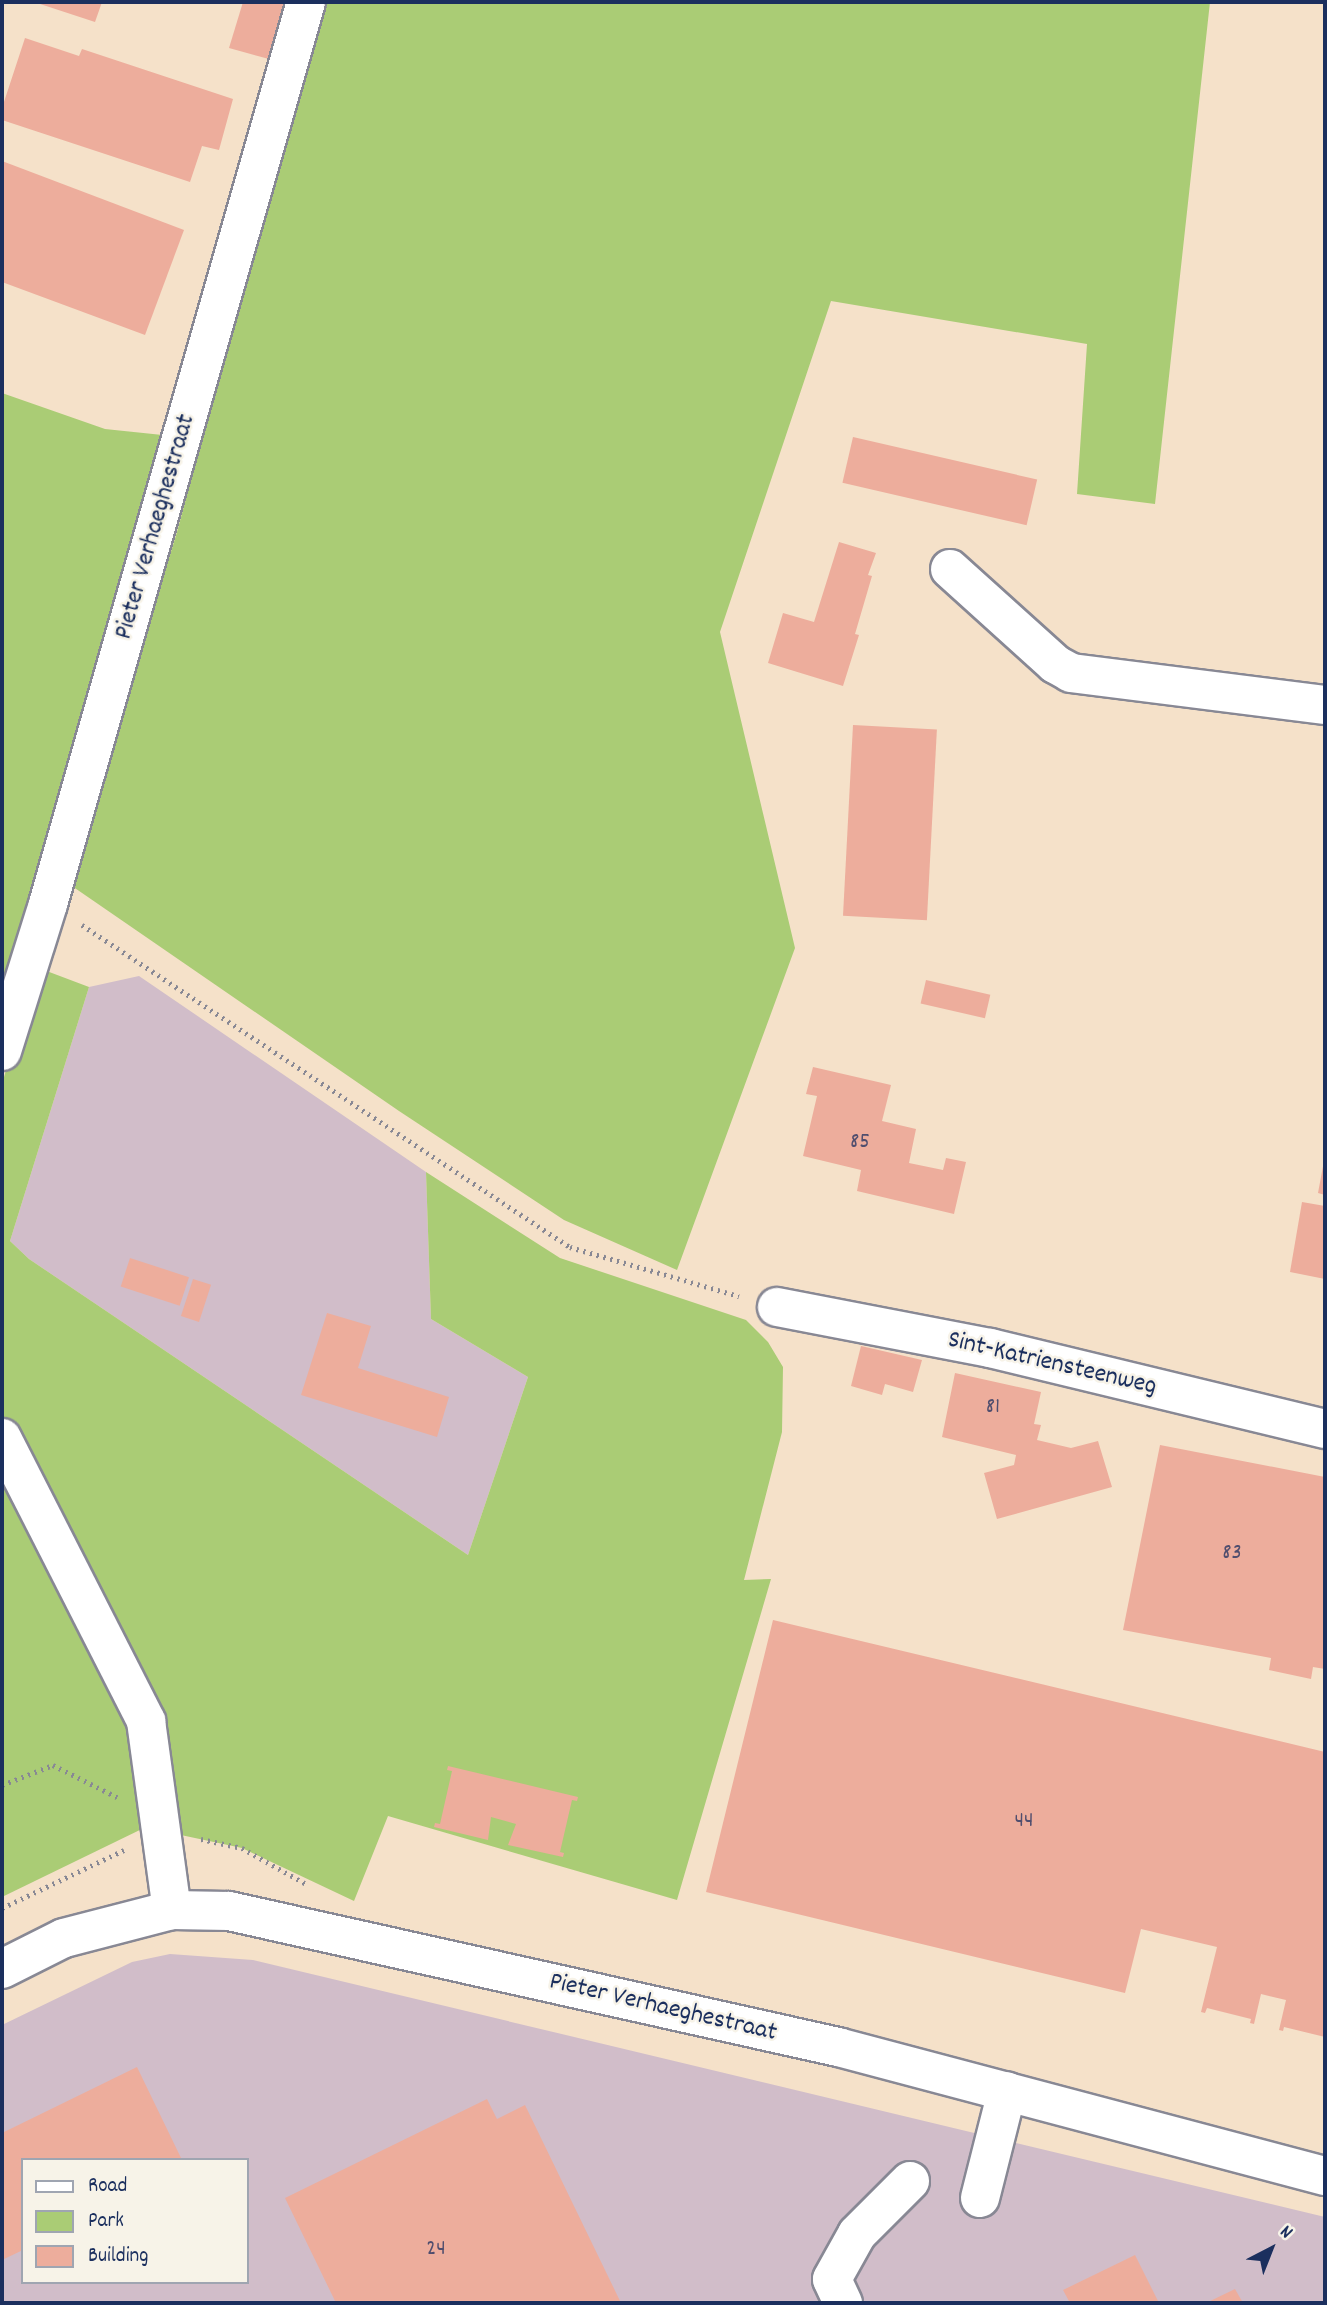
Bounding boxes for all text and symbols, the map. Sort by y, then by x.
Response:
street label: Pieter Verhaeghestraat [109,411,203,643]
house number: 85 [850,1129,870,1157]
street label: Sint-Katriensteenweg [945,1325,1159,1403]
house number: 81 [986,1394,1000,1422]
house number: 83 [1222,1540,1242,1568]
house number: 44 [1014,1808,1034,1836]
street label: Pieter Verhaeghestraat [546,1967,780,2049]
legend [21,2158,248,2284]
text: Road [88,2172,127,2202]
text: Park [88,2207,124,2237]
north arrow [1236,2214,1306,2284]
text: N [1273,2220,1298,2246]
house number: 24 [426,2236,446,2264]
text: Building [88,2242,148,2272]

